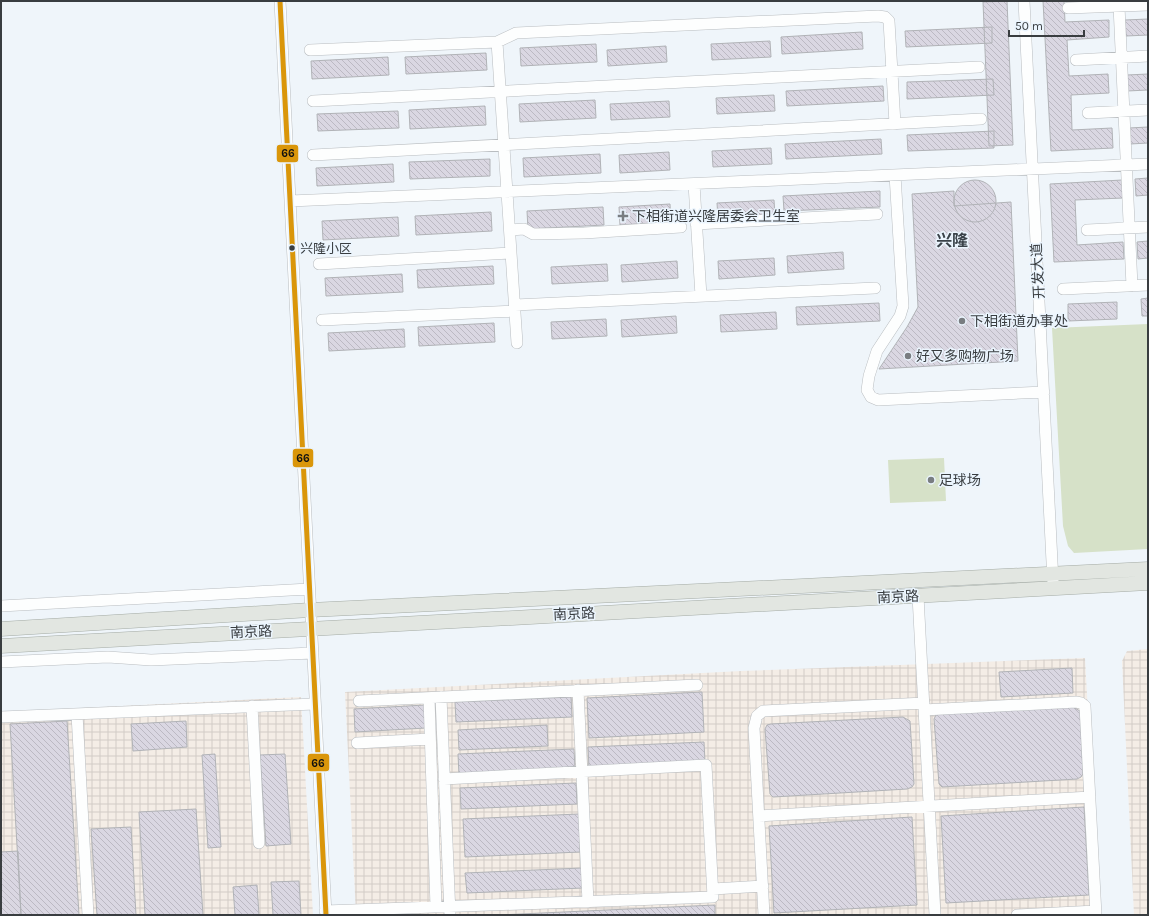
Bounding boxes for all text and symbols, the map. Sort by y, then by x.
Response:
scale bar [1009,12,1084,38]
text: 50 m [1015,19,1043,33]
line badge: 66 [276,144,299,163]
text: 66 [281,147,295,160]
place label: 下相街道兴隆居委会卫生室 [632,208,800,225]
marker: 下相街道兴隆居委会卫生室 [617,210,629,222]
district label: 兴隆 [936,231,968,250]
place label: 兴隆小区 [300,241,352,256]
marker: 兴隆小区 [287,243,297,253]
street label: 开发大道 [1028,243,1048,299]
place label: 下相街道办事处 [970,313,1068,330]
marker: 下相街道办事处 [957,316,967,326]
place label: 好又多购物广场 [916,348,1014,365]
marker: 好又多购物广场 [903,351,913,361]
line badge: 66 [292,448,314,468]
text: 66 [296,452,310,465]
place label: 足球场 [939,472,981,489]
marker: 足球场 [926,475,936,485]
street label: 南京路 [877,587,919,607]
street label: 南京路 [553,604,595,624]
street label: 南京路 [230,622,272,642]
line badge: 66 [307,753,330,772]
text: 66 [311,757,325,770]

